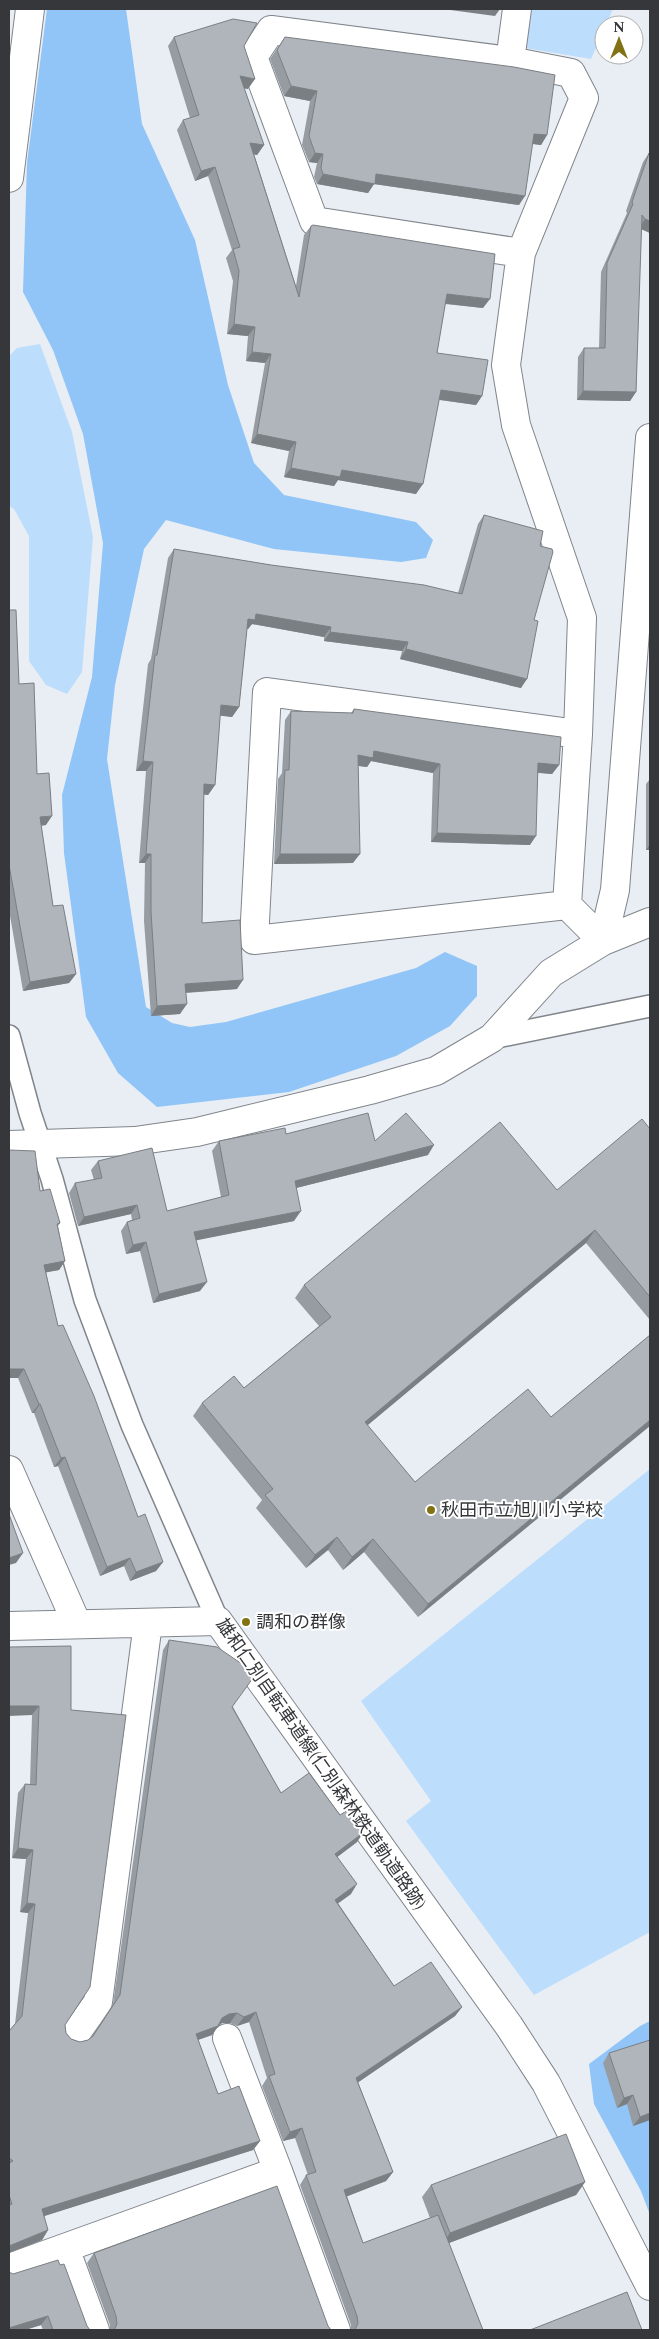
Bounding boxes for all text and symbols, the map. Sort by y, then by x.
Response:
north arrow [594,15,644,65]
text: N [613,17,625,38]
place label: 秋田市立旭川小学校 [441,1497,603,1524]
marker: 秋田市立旭川小学校 [425,1504,437,1516]
place label: 調和の群像 [256,1609,346,1636]
street label: 雄和仁別自転車道線(仁別森林鉄道軌道路跡) [209,1613,432,1916]
marker: 調和の群像 [240,1616,252,1628]

